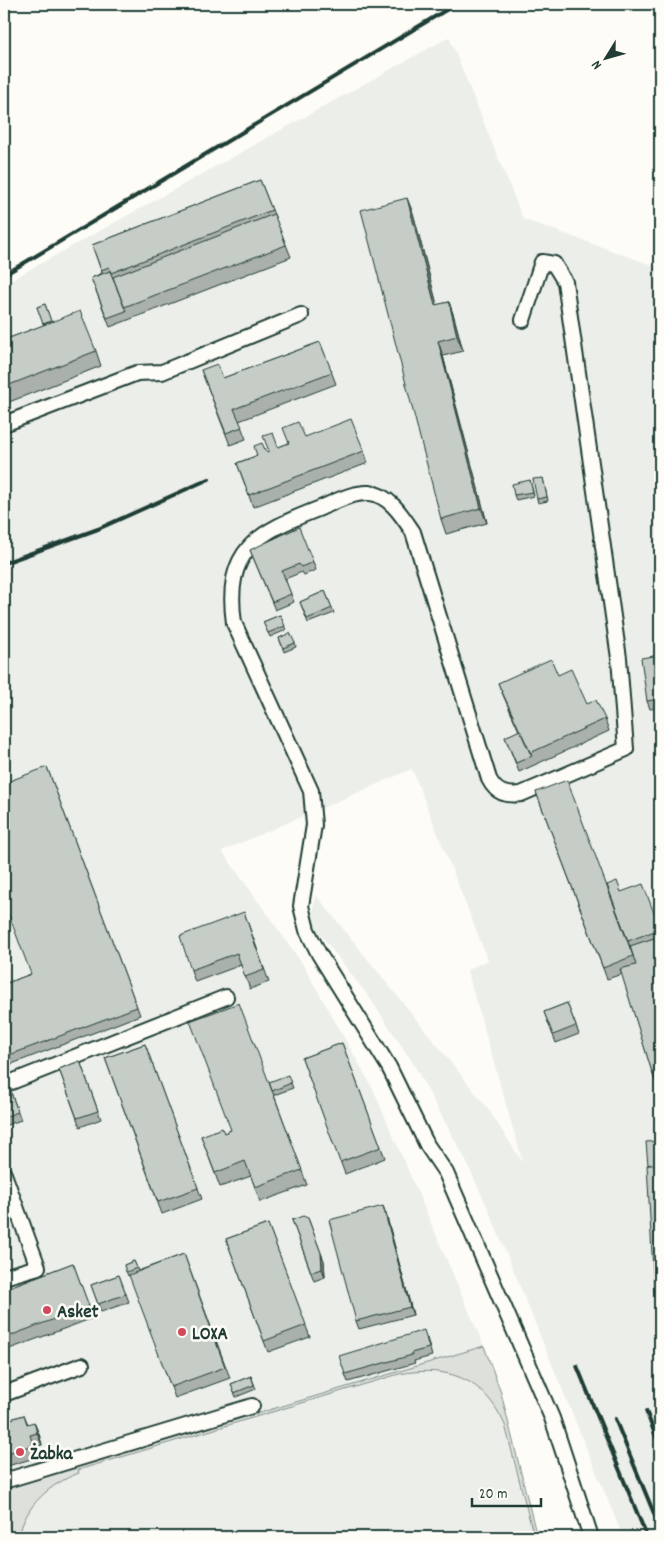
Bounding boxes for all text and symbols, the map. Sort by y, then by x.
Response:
north arrow [582,32,632,82]
text: N [587,56,607,73]
place label: Asket [57,1300,99,1327]
marker: Asket [41,1304,53,1316]
place label: LOXA [192,1322,228,1349]
marker: LOXA [176,1326,188,1338]
place label: Żabka [30,1442,73,1469]
marker: Żabka [14,1446,26,1458]
scale bar [472,1476,540,1508]
text: 20 m [479,1484,507,1506]

